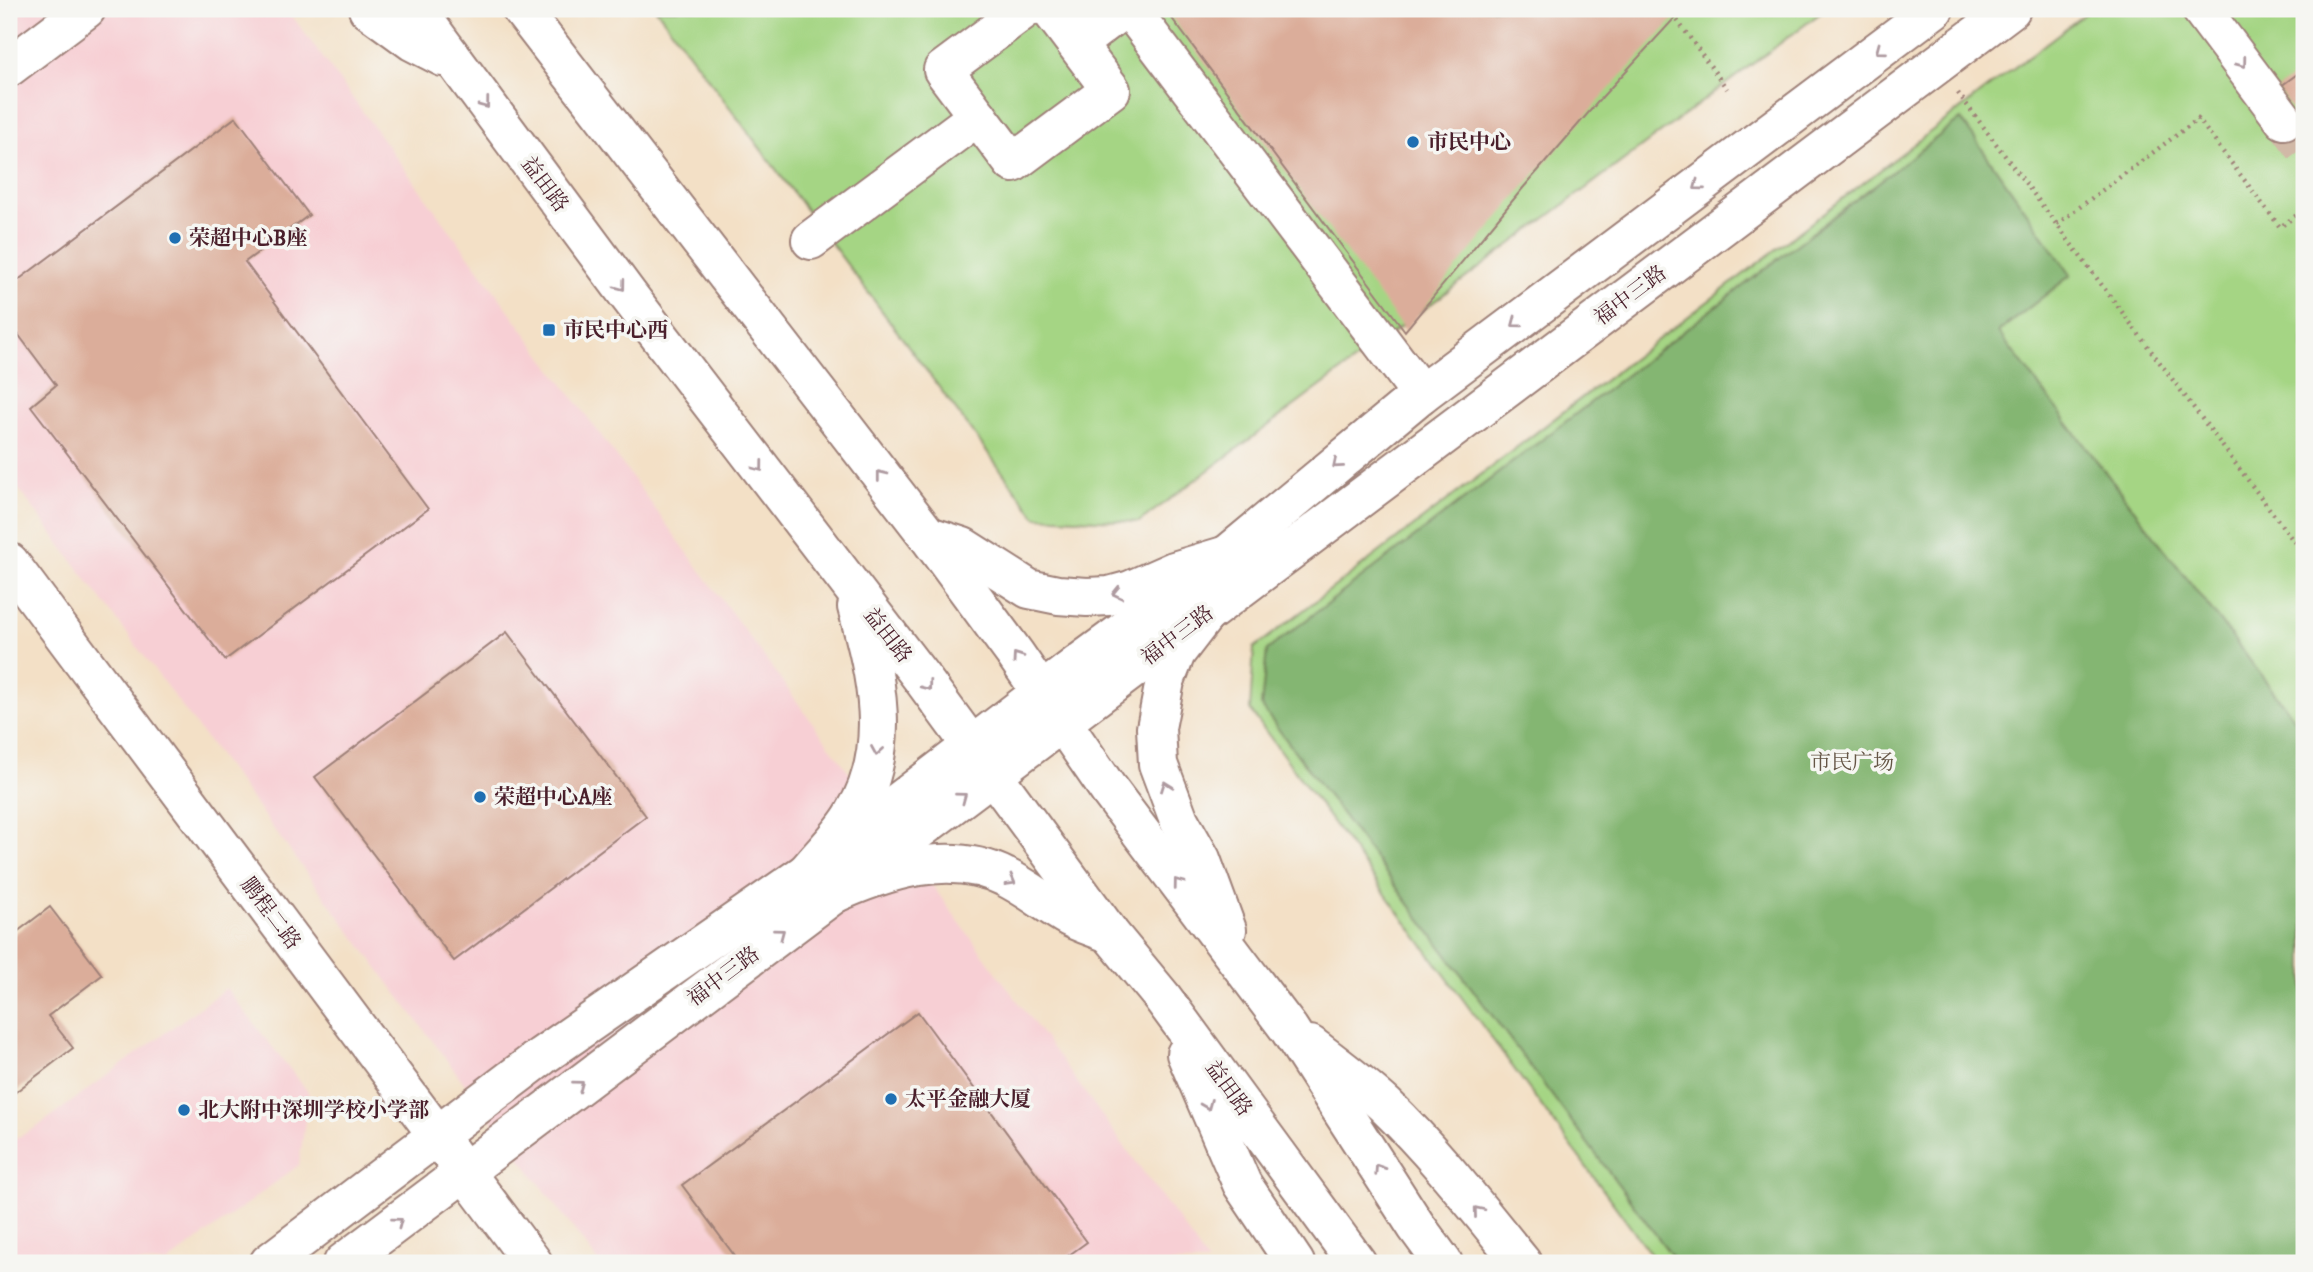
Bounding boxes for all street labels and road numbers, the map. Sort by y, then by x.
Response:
street label: 益田路 [515,152,574,218]
street label: 福中三路 [1589,260,1672,331]
street label: 福中三路 [1136,600,1219,671]
street label: 益田路 [858,603,917,668]
street label: 鹏程二路 [235,872,306,955]
street label: 福中三路 [682,941,765,1012]
street label: 益田路 [1199,1055,1257,1122]

